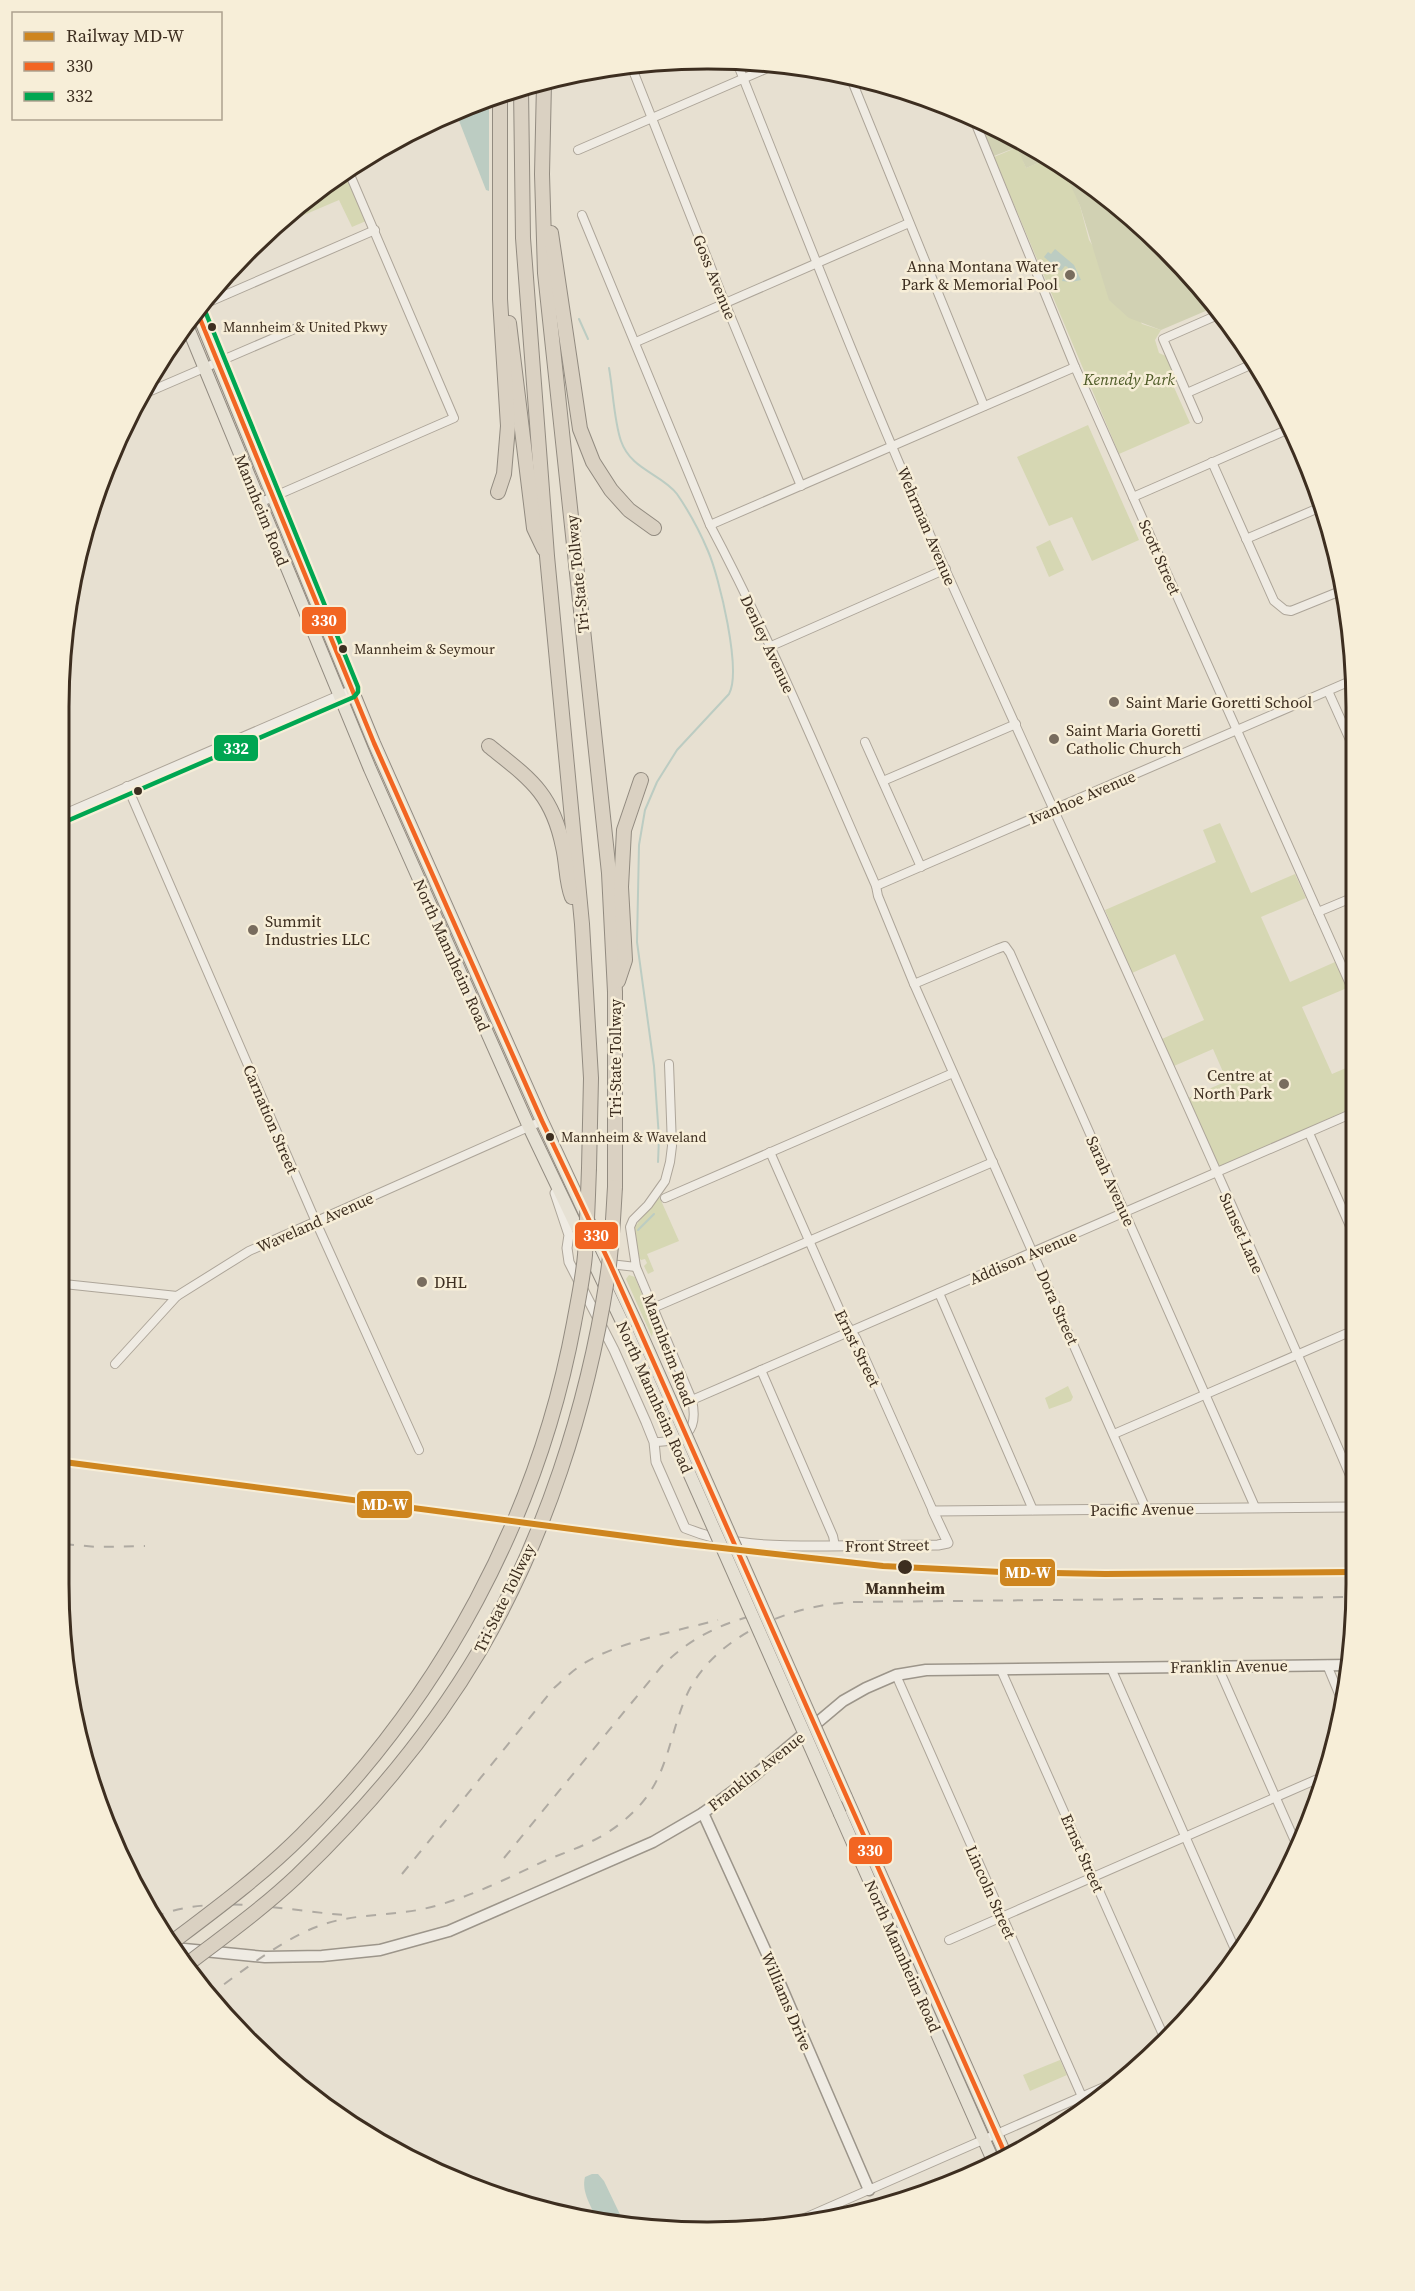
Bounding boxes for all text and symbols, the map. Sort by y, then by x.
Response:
legend [12,12,222,120]
text: Railway MD-W [66,23,185,48]
text: 330 [66,53,93,78]
text: 332 [66,83,93,108]
street label: Goss Avenue [688,231,742,323]
place label: Anna Montana Water Park & Memorial Pool [901,255,1058,295]
marker: Anna Montana Water Park & Memorial Pool [1063,268,1077,282]
place label: Mannheim & United Pkwy [223,317,388,337]
marker: Mannheim & United Pkwy [206,321,218,333]
park label: Kennedy Park [1082,368,1175,390]
street label: Mannheim Road [230,451,294,569]
street label: Wehrman Avenue [892,463,962,589]
street label: Tri-State Tollway [560,513,594,634]
street label: Scott Street [1134,516,1187,599]
street label: Denley Avenue [736,591,800,697]
line badge: 330 [301,606,347,635]
text: 330 [311,609,337,631]
place label: Mannheim & Seymour [354,639,495,659]
marker: Mannheim & Seymour [337,643,349,655]
place label: Saint Marie Goretti School [1126,691,1313,713]
marker: Saint Marie Goretti School [1107,695,1121,709]
place label: Saint Maria Goretti Catholic Church [1066,719,1201,759]
marker: Saint Maria Goretti Catholic Church [1047,732,1061,746]
line badge: 332 [213,734,259,762]
text: 332 [223,737,249,759]
street label: Ivanhoe Avenue [1025,765,1139,829]
unlabelled marker [132,785,144,797]
street label: North Mannheim Road [409,875,495,1035]
place label: Summit Industries LLC [265,910,370,950]
marker: Summit Industries LLC [246,923,260,937]
street label: Tri-State Tollway [604,998,626,1117]
street label: Carnation Street [238,1061,304,1178]
place label: Centre at North Park [1193,1064,1273,1104]
marker: Centre at North Park [1277,1077,1291,1091]
place label: Mannheim & Waveland [561,1127,707,1147]
marker: Mannheim & Waveland [544,1131,556,1143]
street label: Sarah Avenue [1081,1132,1141,1230]
street label: Waveland Avenue [253,1186,377,1258]
street label: Sunset Lane [1214,1189,1270,1277]
line badge: 330 [574,1221,619,1250]
text: 330 [583,1224,609,1246]
street label: Addison Avenue [966,1224,1080,1290]
street label: Dora Street [1032,1266,1085,1349]
place label: DHL [434,1271,467,1293]
marker: DHL [415,1275,429,1289]
street label: Mannheim Road [637,1291,701,1409]
street label: Ernst Street [830,1306,887,1391]
street label: North Mannheim Road [612,1317,698,1477]
line badge: MD-W [356,1490,413,1519]
text: MD-W [362,1493,408,1515]
street label: Pacific Avenue [1090,1497,1194,1521]
street label: Front Street [845,1533,930,1557]
street label: Tri-State Tollway [468,1539,540,1656]
marker: Mannheim [896,1558,914,1576]
line badge: MD-W [999,1558,1056,1587]
text: MD-W [1005,1561,1051,1583]
place label: Mannheim [865,1577,945,1599]
street label: Franklin Avenue [1170,1654,1288,1678]
street label: Franklin Avenue [703,1726,809,1816]
street label: Ernst Street [1056,1810,1110,1896]
line badge: 330 [848,1836,893,1865]
text: 330 [857,1839,883,1861]
street label: Lincoln Street [961,1842,1022,1943]
street label: North Mannheim Road [860,1876,946,2036]
street label: Williams Drive [756,1948,818,2054]

